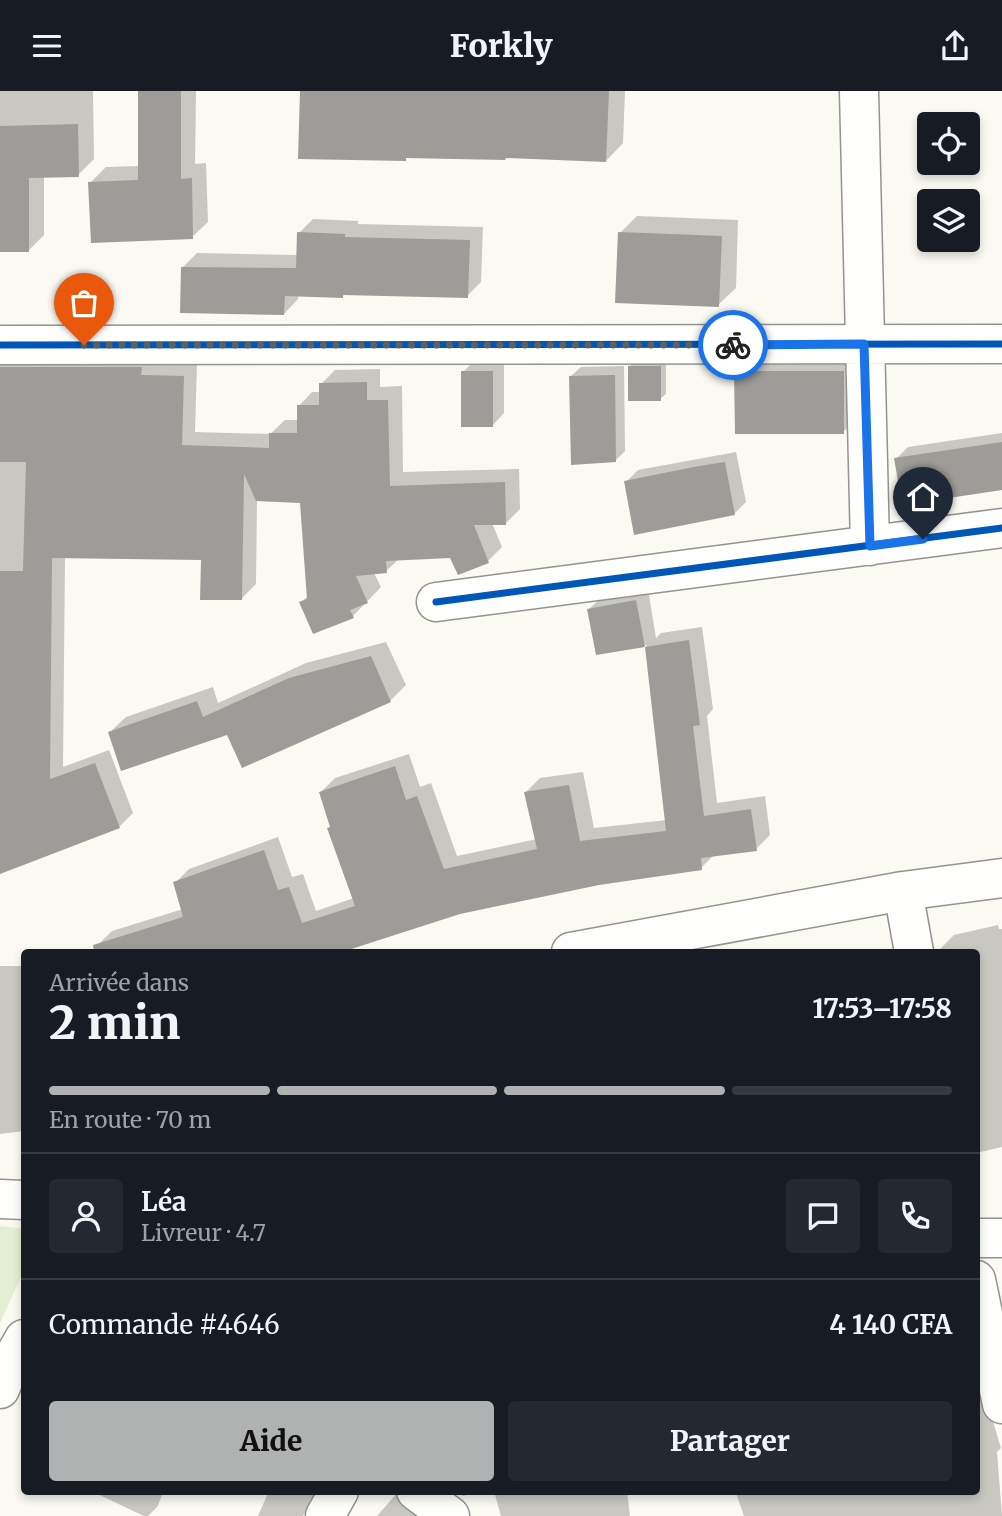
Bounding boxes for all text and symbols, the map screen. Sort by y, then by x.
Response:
text: Forkly [450,26,552,66]
icon: menu [28,27,66,65]
icon: share [936,27,974,65]
map controls [917,112,980,252]
button: locate [917,112,980,175]
button: layers [917,189,980,252]
pin [54,273,114,345]
icon: bag [65,284,103,322]
courier [698,310,768,380]
icon: bike [714,326,752,364]
pin [893,467,953,539]
icon: home [904,478,942,516]
text: Arrivée dans [49,968,189,997]
text: 17:53–17:58 [812,992,952,1025]
text: 2 min [49,994,181,1052]
text: En route · 70 m [49,1105,211,1134]
button: person [49,1179,123,1253]
button: chat [786,1179,860,1253]
button: phone [878,1179,952,1253]
text: Léa [141,1185,186,1218]
text: Livreur · 4.7 [141,1218,266,1247]
text: Commande #4646 [49,1308,280,1341]
text: 4 140 CFA [829,1308,952,1341]
button: Aide [49,1401,494,1481]
button: Partager [508,1401,952,1481]

